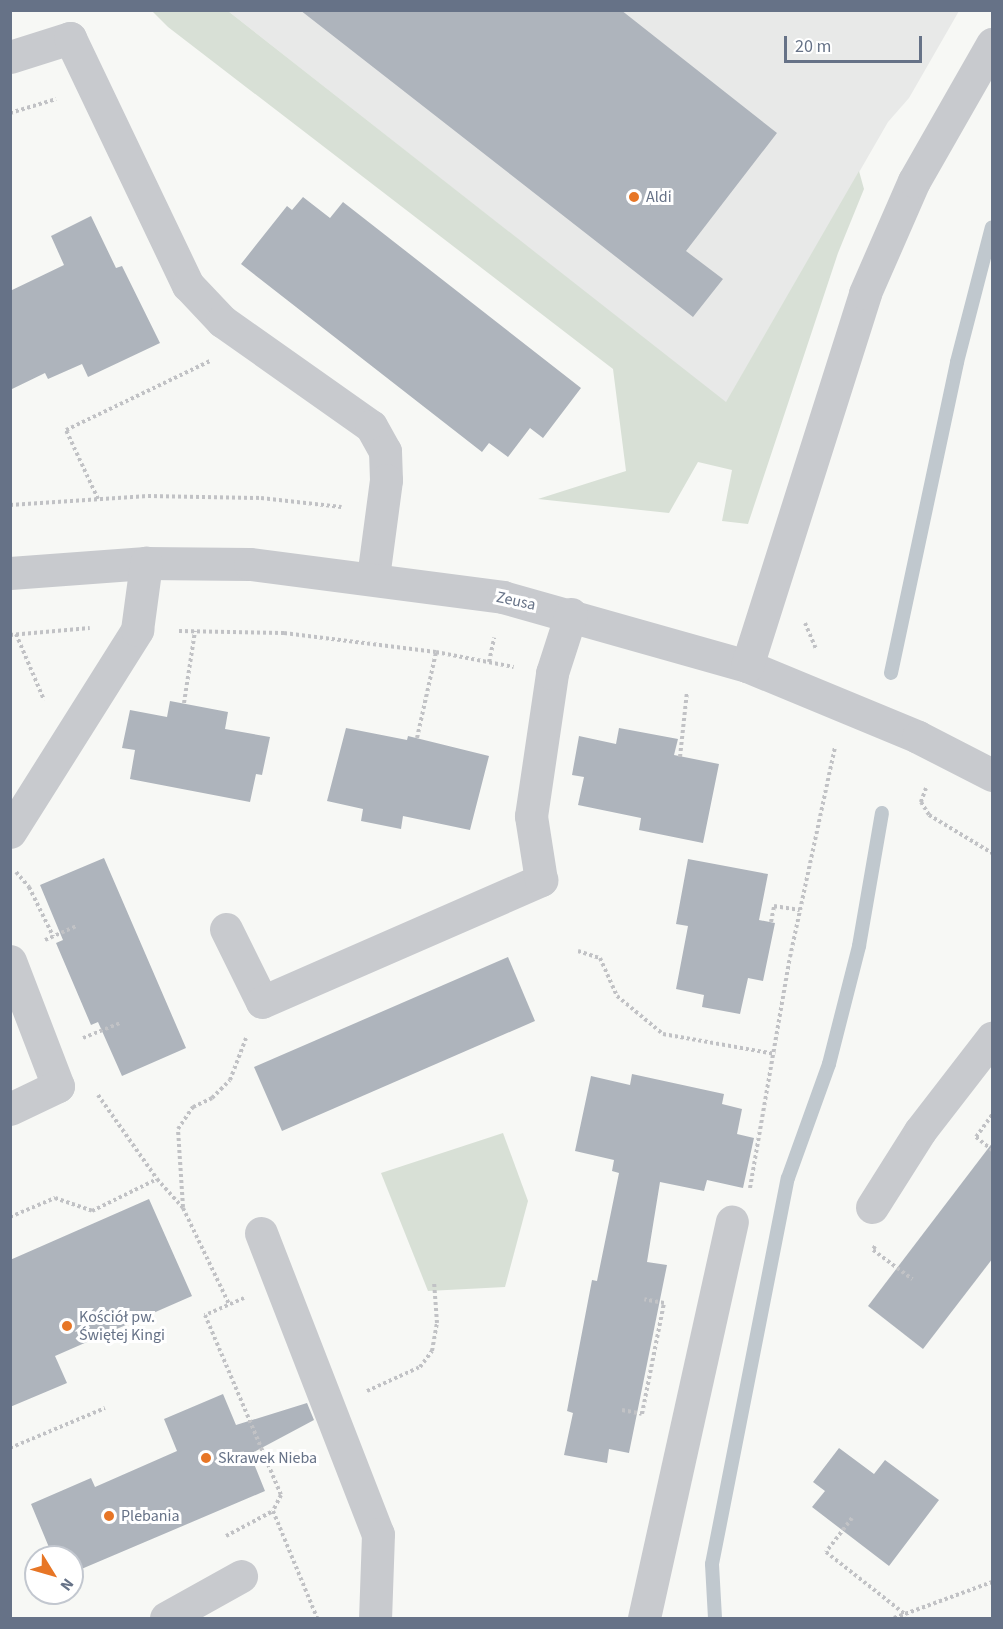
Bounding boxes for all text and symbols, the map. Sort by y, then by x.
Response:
scale bar [787,24,925,62]
text: 20 m [795,34,831,59]
place label: Aldi [646,187,672,207]
marker: Aldi [627,190,641,204]
street label: Zeusa [495,587,537,615]
place label: Kościół pw. Świętej Kingi [79,1307,165,1345]
marker: Kościół pw. Świętej Kingi [60,1319,74,1333]
place label: Skrawek Nieba [218,1448,317,1468]
marker: Skrawek Nieba [199,1451,213,1465]
place label: Plebania [121,1506,180,1526]
marker: Plebania [102,1509,116,1523]
north arrow [24,1545,84,1605]
text: N [55,1574,79,1595]

